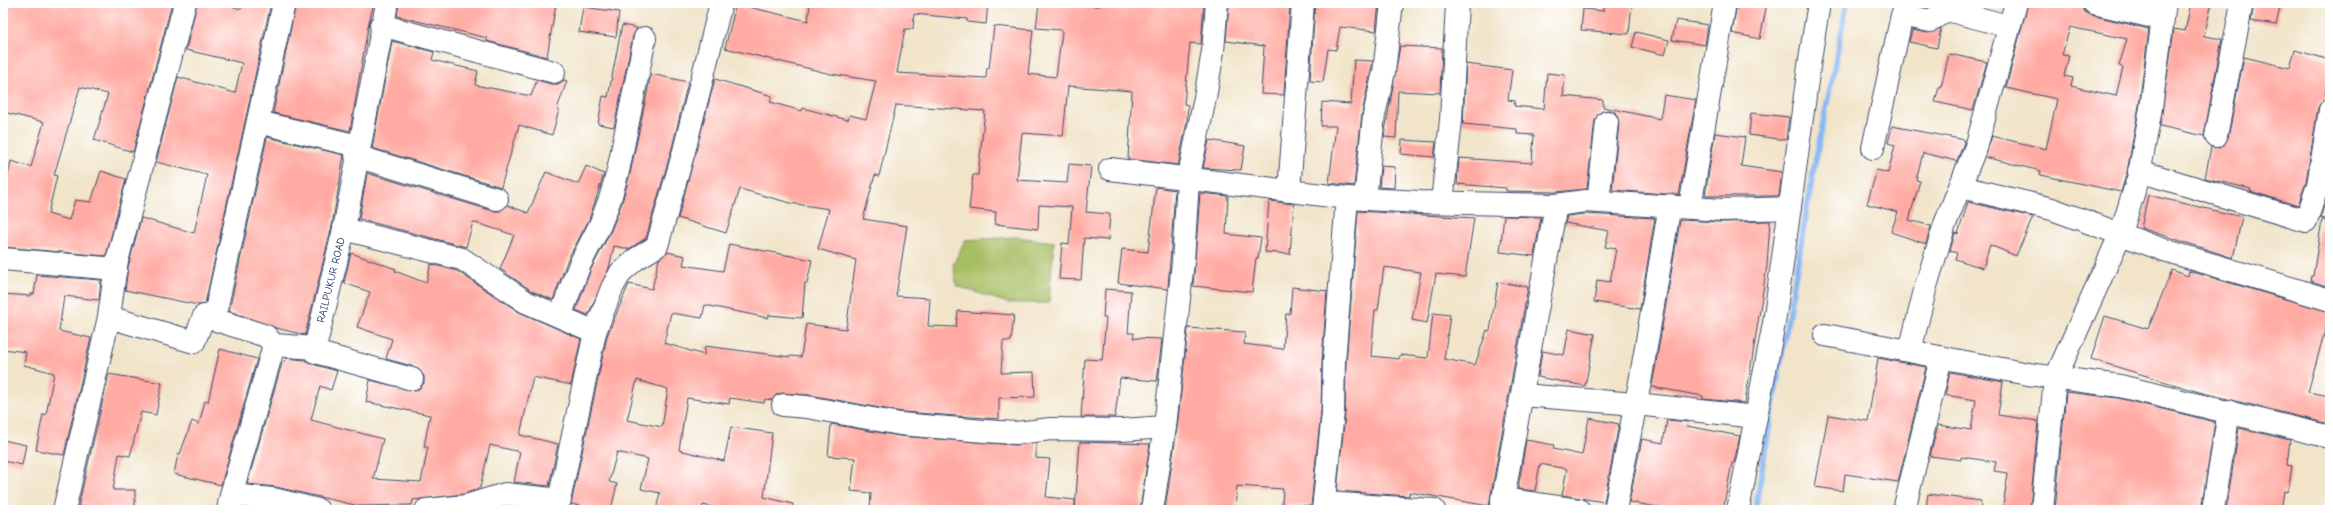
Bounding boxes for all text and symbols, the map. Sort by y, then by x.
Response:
street label: RAILPUKUR ROAD [314,236,348,324]

